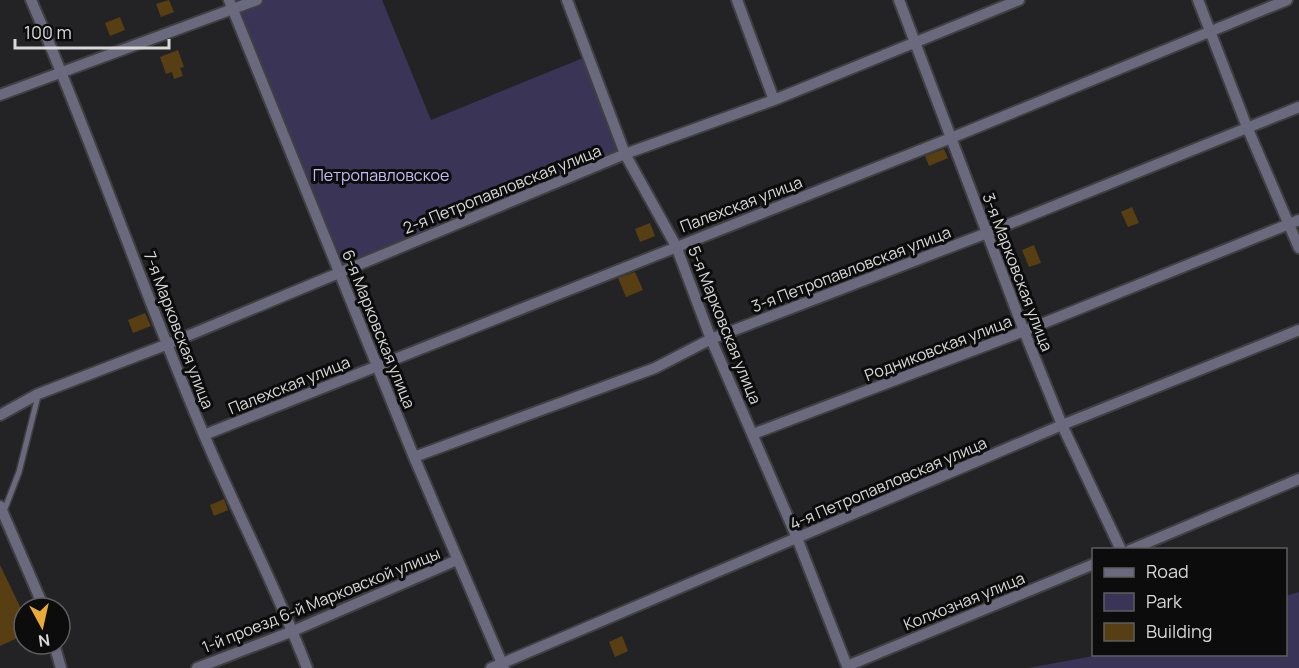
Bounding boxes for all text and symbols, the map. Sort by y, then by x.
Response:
scale bar [15,12,170,50]
text: 100 m [24,20,72,44]
street label: 2-я Петропавловская улица [400,139,604,239]
park label: Петропавловское [313,164,449,186]
street label: Палехская улица [677,171,805,237]
street label: 3-я Марковская улица [978,190,1058,354]
street label: 3-я Петропавловская улица [748,221,954,317]
street label: 5-я Марковская улица [683,243,767,407]
street label: 6-я Марковская улица [337,246,421,412]
street label: 7-я Марковская улица [139,248,219,412]
street label: Родниковская улица [861,310,1015,386]
street label: Палехская улица [225,351,353,419]
street label: 4-я Петропавловская улица [786,431,990,535]
street label: 1-й проезд 6-й Марковской улицы [199,542,443,658]
legend [1092,548,1287,656]
text: Road [1146,559,1189,583]
street label: Колхозная улица [900,567,1028,635]
text: Park [1146,589,1183,613]
north arrow [12,596,72,656]
text: Building [1146,619,1212,643]
text: N [37,629,51,653]

